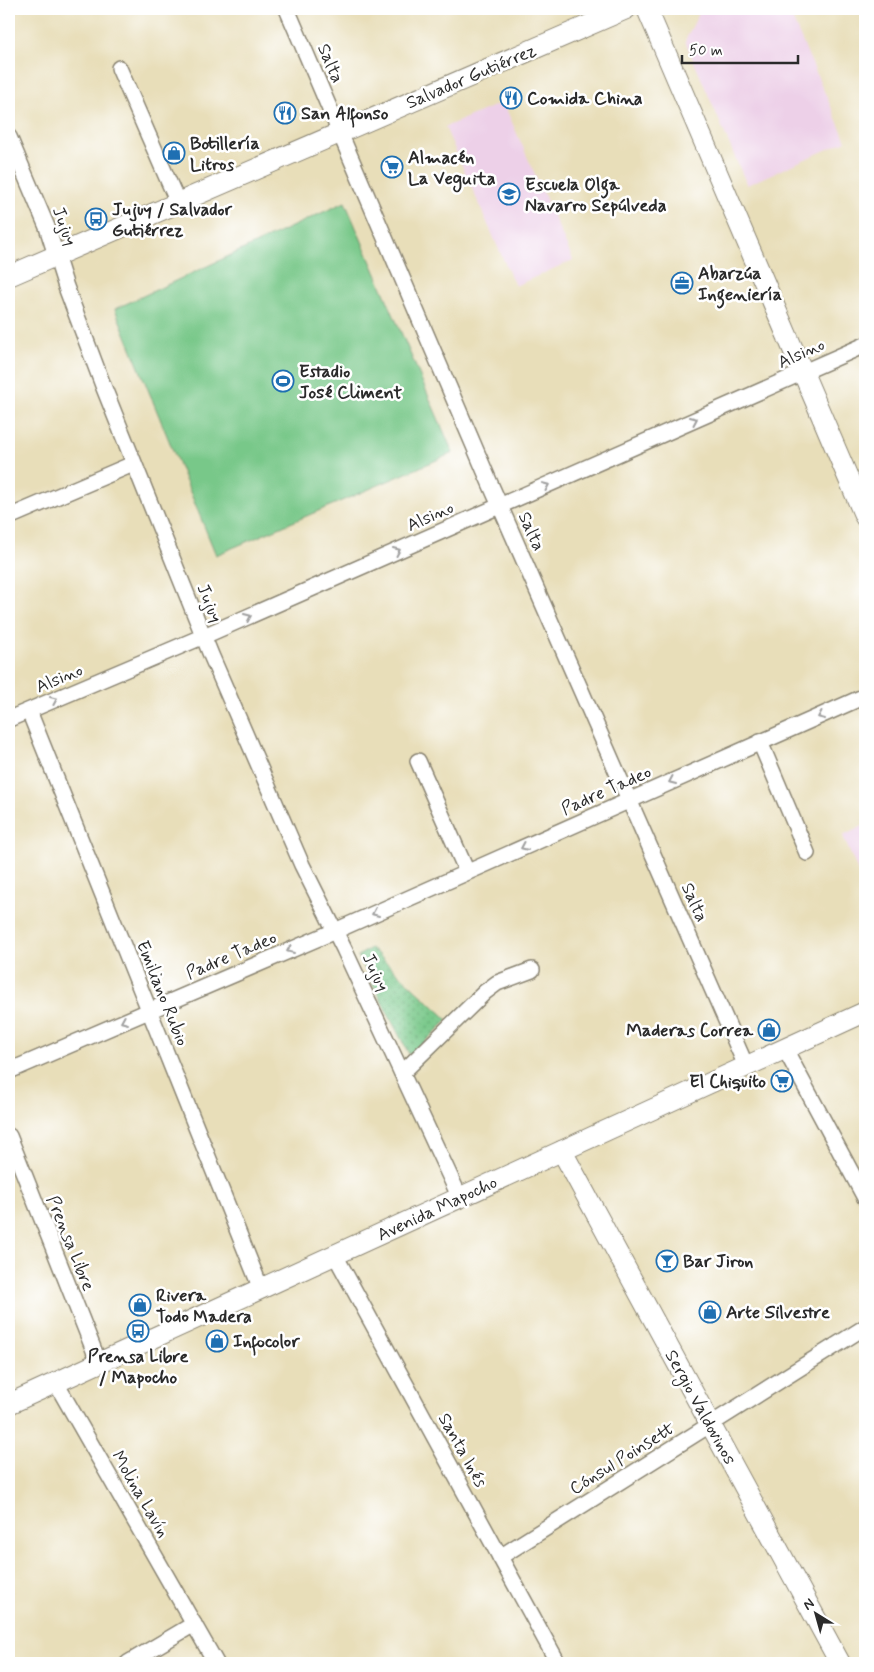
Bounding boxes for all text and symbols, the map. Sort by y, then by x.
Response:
scale bar [682,32,798,64]
street label: Salvador Gutiérrez [403,39,540,115]
street label: Salta [311,40,349,87]
text: 50 m [689,41,723,61]
restaurant icon: Comida China [499,86,523,110]
place label: Comida China [527,87,643,111]
restaurant icon: San Alfonso [273,101,297,125]
place label: San Alfonso [301,102,389,128]
place label: Botillería Litros [190,132,260,177]
shop icon: Botillería Litros [162,141,186,165]
place label: Almacén La Veguita [408,146,496,193]
supermarket icon: Almacén La Veguita [380,155,404,179]
place label: Escuela Olga Navarro Sepúlveda [525,173,667,218]
school or university icon: Escuela Olga Navarro Sepúlveda [497,182,521,206]
place label: Jujuy / Salvador Gutiérrez [112,198,233,243]
street label: Jujuy [46,204,82,249]
bus stop icon: Jujuy / Salvador Gutiérrez [84,207,108,231]
place label: Abarzúa Ingeniería [698,262,782,309]
office icon: Abarzúa Ingeniería [670,271,694,295]
street label: Alsino [774,333,829,375]
place label: Estadio José Climent [299,360,403,405]
sports icon: Estadio José Climent [271,369,295,393]
one-way arrow [689,416,698,427]
one-way arrow [541,481,550,492]
street label: Alsino [403,496,458,538]
street label: Salta [512,508,550,555]
one-way arrow [392,547,401,558]
street label: Jujuy [190,580,228,626]
one-way arrow [243,612,252,623]
street label: Alsino [32,658,87,700]
one-way arrow [49,696,58,707]
one-way arrow [817,709,826,720]
street label: Padre Tadeo [558,760,655,821]
one-way arrow [668,775,677,786]
one-way arrow [520,841,529,852]
street label: Salta [675,879,713,926]
one-way arrow [371,906,380,917]
street label: Padre Tadeo [182,926,280,986]
street label: Emiliano Rubio [130,937,194,1050]
one-way arrow [286,943,295,954]
street label: Jujuy [356,949,394,996]
one-way arrow [120,1015,129,1026]
shop icon: Maderas Correa [757,1018,781,1042]
place label: Maderas Correa [626,1019,754,1043]
supermarket icon: El Chiquito [770,1069,794,1093]
place label: El Chiquito [689,1070,766,1094]
street label: Avenida Mapocho [373,1171,501,1247]
street label: Prensa Libre [40,1192,100,1295]
bar icon: Bar Jiron [655,1249,679,1273]
place label: Bar Jiron [683,1250,753,1274]
place label: Rivera Todo Madera [156,1284,252,1329]
shop icon: Rivera Todo Madera [128,1293,152,1317]
shop icon: Arte Silvestre [698,1300,722,1324]
place label: Arte Silvestre [726,1301,830,1325]
bus stop icon: Prensa Libre / Mapocho [126,1319,150,1343]
shop icon: Infocolor [205,1329,229,1353]
place label: Infocolor [233,1330,300,1356]
place label: Prensa Libre / Mapocho [88,1345,189,1390]
street label: Sergio Valdovinos [658,1346,742,1470]
street label: Santa Inés [432,1409,492,1492]
street label: Cónsul Poinsett [565,1417,680,1501]
street label: Molina Lavín [106,1447,175,1542]
north arrow [792,1590,842,1640]
text: N [800,1594,818,1614]

